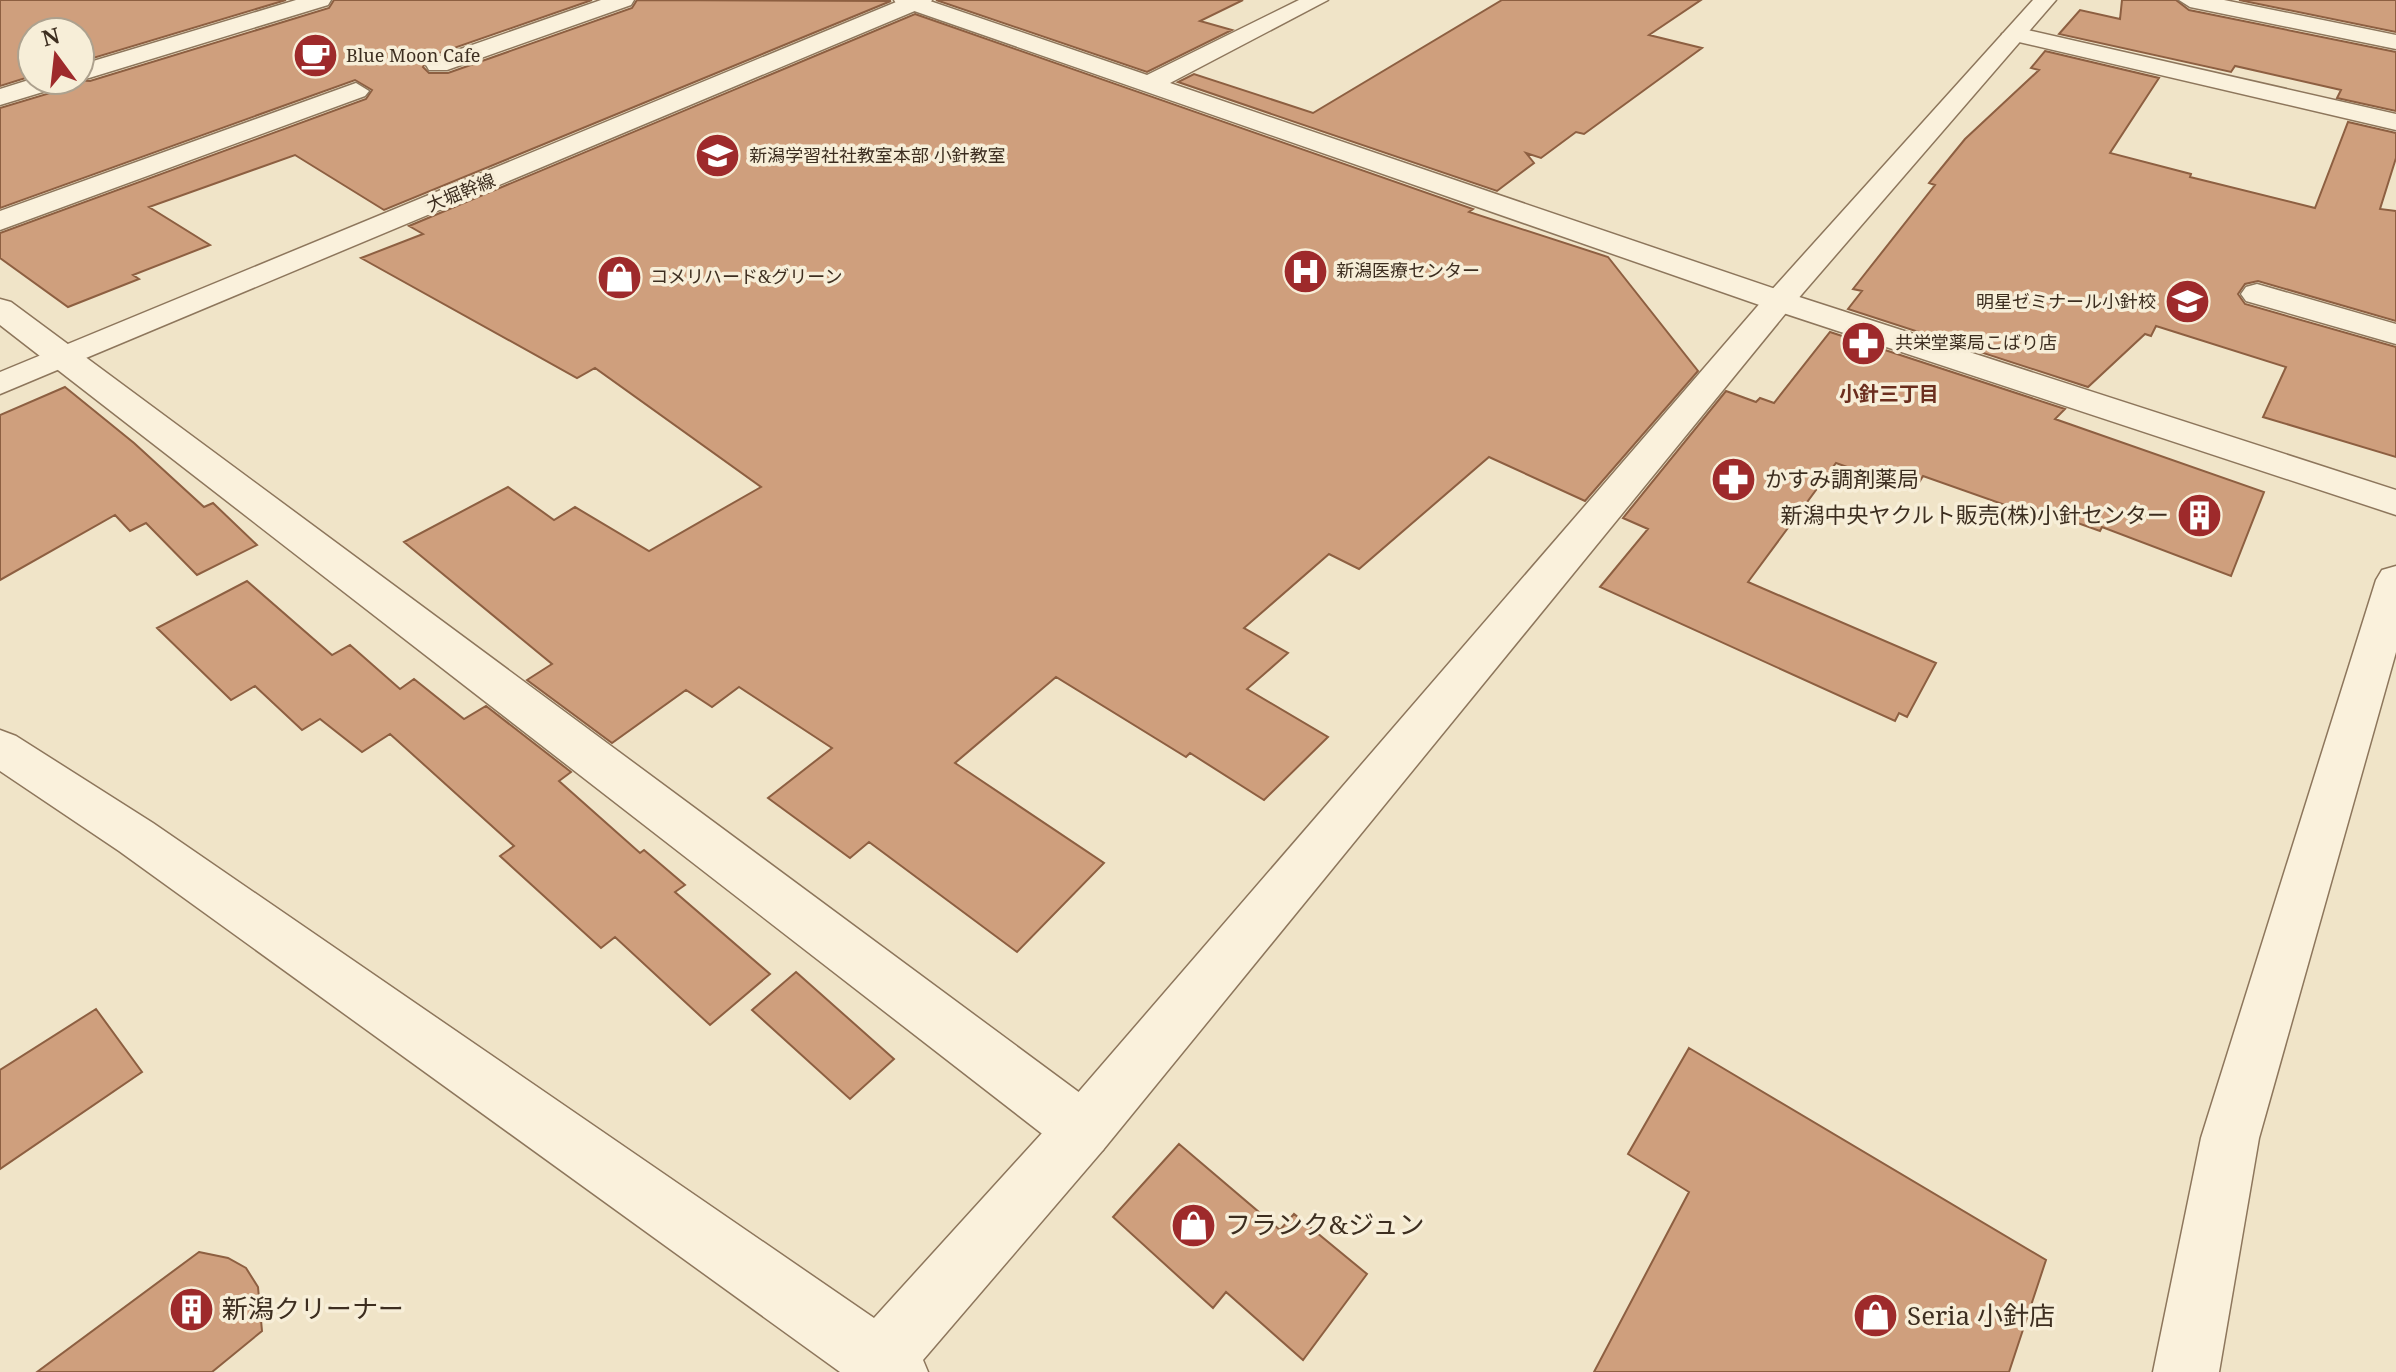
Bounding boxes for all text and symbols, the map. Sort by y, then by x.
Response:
north arrow [16,16,96,96]
text: N [38,19,63,52]
cafe icon: Blue Moon Cafe [291,32,339,80]
place label: Blue Moon Cafe [346,43,481,67]
school or university icon: 新潟学習社社教室本部 小針教室 [694,132,742,180]
place label: 新潟学習社社教室本部 小針教室 [749,143,1006,167]
street label: 大堀幹線 [423,167,498,217]
hospital icon: 新潟医療センター [1281,247,1329,295]
shop icon: コメリハード&グリーン [595,253,643,301]
place label: 新潟医療センター [1336,258,1480,282]
place label: コメリハード&グリーン [650,264,842,288]
school or university icon: 明星ゼミナール小針校 [2163,278,2211,326]
place label: 明星ゼミナール小針校 [1976,289,2156,313]
pharmacy icon: 共栄堂薬局こばり店 [1840,319,1888,367]
place label: 共栄堂薬局こばり店 [1895,330,2057,354]
district label: 小針三丁目 [1839,380,1939,407]
pharmacy icon: かすみ調剤薬局 [1710,455,1758,503]
place label: かすみ調剤薬局 [1765,463,1919,493]
building icon: 新潟中央ヤクルト販売(株)小針センター [2176,491,2224,539]
place label: 新潟中央ヤクルト販売(株)小針センター [1780,499,2169,529]
shop icon: フランク&ジュン [1170,1201,1218,1249]
place label: フランク&ジュン [1225,1206,1424,1242]
building icon: 新潟クリーナー [167,1285,215,1333]
place label: 新潟クリーナー [222,1290,404,1326]
shop icon: Seria 小針店 [1852,1292,1900,1340]
place label: Seria 小針店 [1907,1297,2055,1333]

